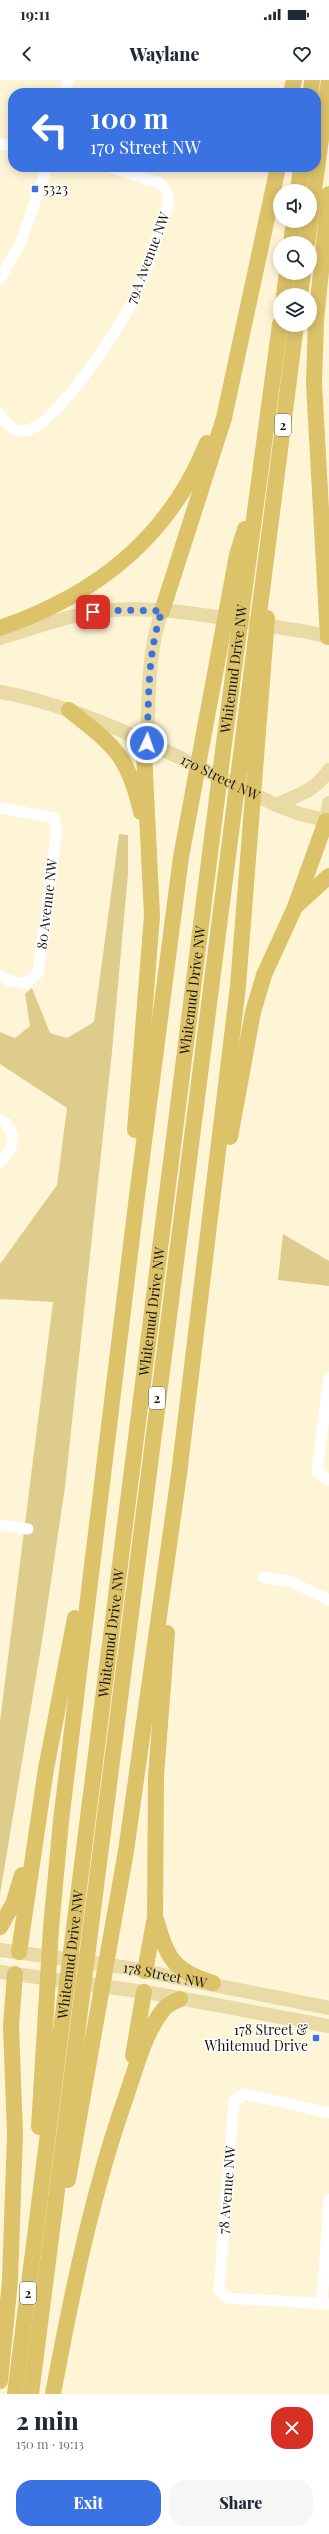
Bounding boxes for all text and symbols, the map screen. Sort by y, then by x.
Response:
text: 19:11 [20,4,50,24]
text: Waylane [129,42,200,66]
icon: back [16,43,38,65]
icon: heart [291,43,313,65]
text: 100 m [90,99,169,136]
icon: left [24,104,76,156]
text: 170 Street NW [90,135,201,159]
place label: 5323 [43,179,68,198]
marker: 5323 [30,184,40,194]
map controls [273,184,317,332]
button: sound [273,184,317,228]
street label: 79A Avenue NW [121,209,174,306]
button: search [273,236,317,280]
button: layers [273,288,317,332]
road number: 2 [275,414,291,436]
pin [76,595,110,629]
icon: arrive [82,601,104,623]
street label: Whitemud Drive NW [215,603,252,735]
position arrow [126,722,168,764]
street label: 170 Street NW [178,749,264,805]
street label: 80 Avenue NW [32,857,62,950]
street label: Whitemud Drive NW [175,924,210,1057]
street label: Whitemud Drive NW [134,1246,169,1378]
road number: 2 [149,1387,165,1409]
street label: Whitemud Drive NW [93,1567,128,1699]
street label: Whitemud Drive NW [52,1889,88,2021]
street label: 178 Street NW [122,1957,209,1992]
place label: 178 Street & Whitemud Drive [204,2020,308,2055]
marker: 178 Street & Whitemud Drive [311,2033,321,2043]
street label: 78 Avenue NW [213,2145,240,2235]
road number: 2 [20,2282,36,2304]
text: 2 min [16,2404,79,2436]
button: close [271,2407,313,2449]
text: 150 m · 19:13 [16,2435,84,2452]
button: Exit [16,2480,161,2526]
button: Share [169,2480,313,2526]

